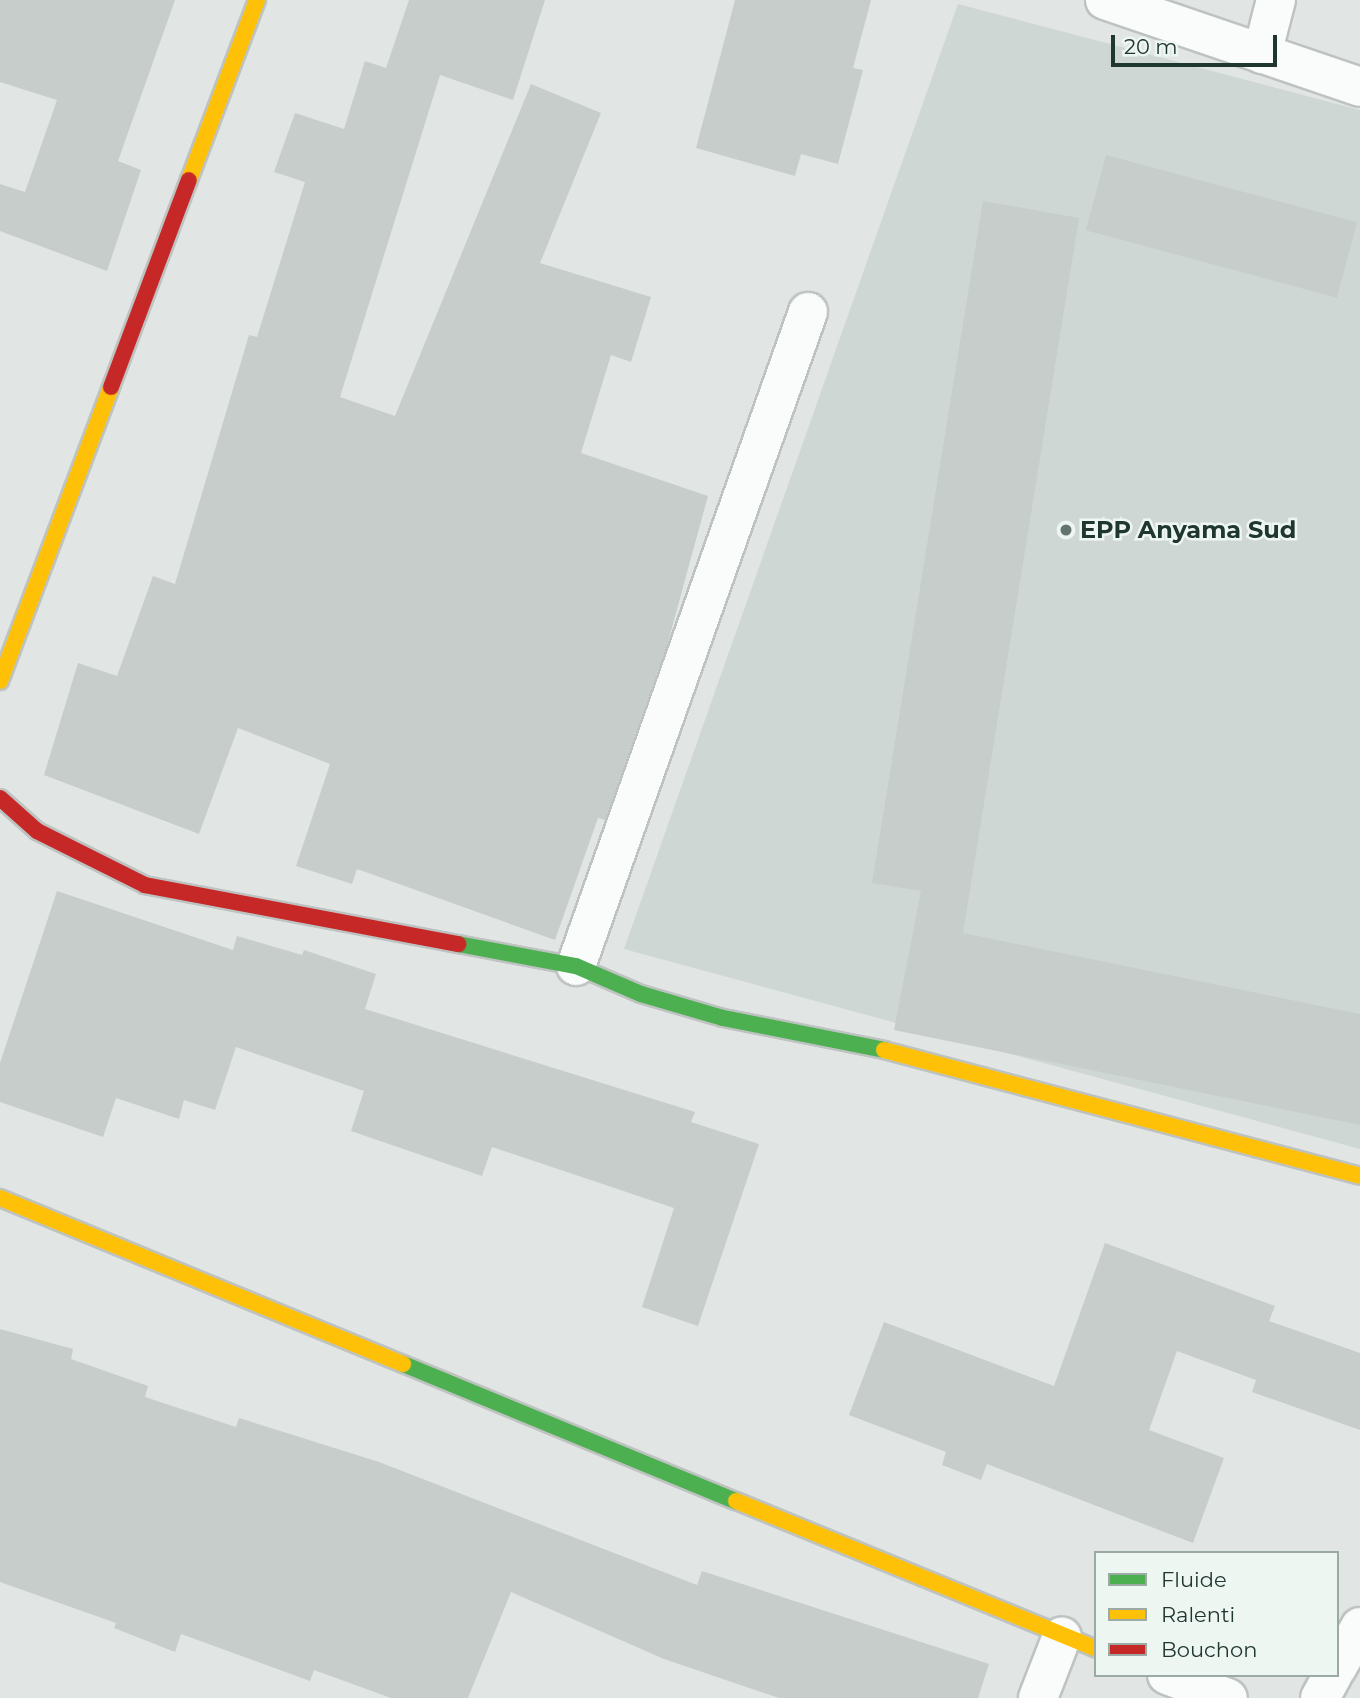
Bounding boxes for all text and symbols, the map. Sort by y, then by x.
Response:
scale bar [1115,21,1281,65]
text: 20 m [1124,34,1178,59]
place label: EPP Anyama Sud [1080,516,1296,544]
marker: EPP Anyama Sud [1058,522,1074,538]
legend [1094,1551,1339,1677]
text: Fluide [1161,1567,1227,1592]
text: Ralenti [1161,1602,1235,1627]
text: Bouchon [1161,1637,1257,1662]

